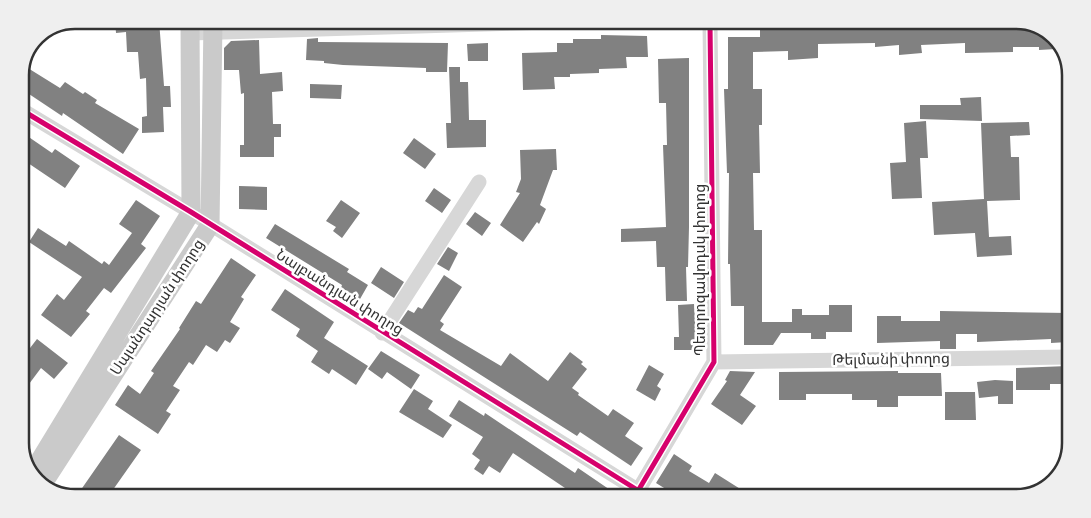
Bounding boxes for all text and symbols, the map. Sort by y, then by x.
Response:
street label: Պետրոզավոդսկ փողոց [691,184,710,356]
street label: Սպանդարյան փողոց [106,236,209,379]
street label: Նալբանդյան փողոց [272,245,407,339]
street label: Թելմանի փողոց [832,349,950,370]

